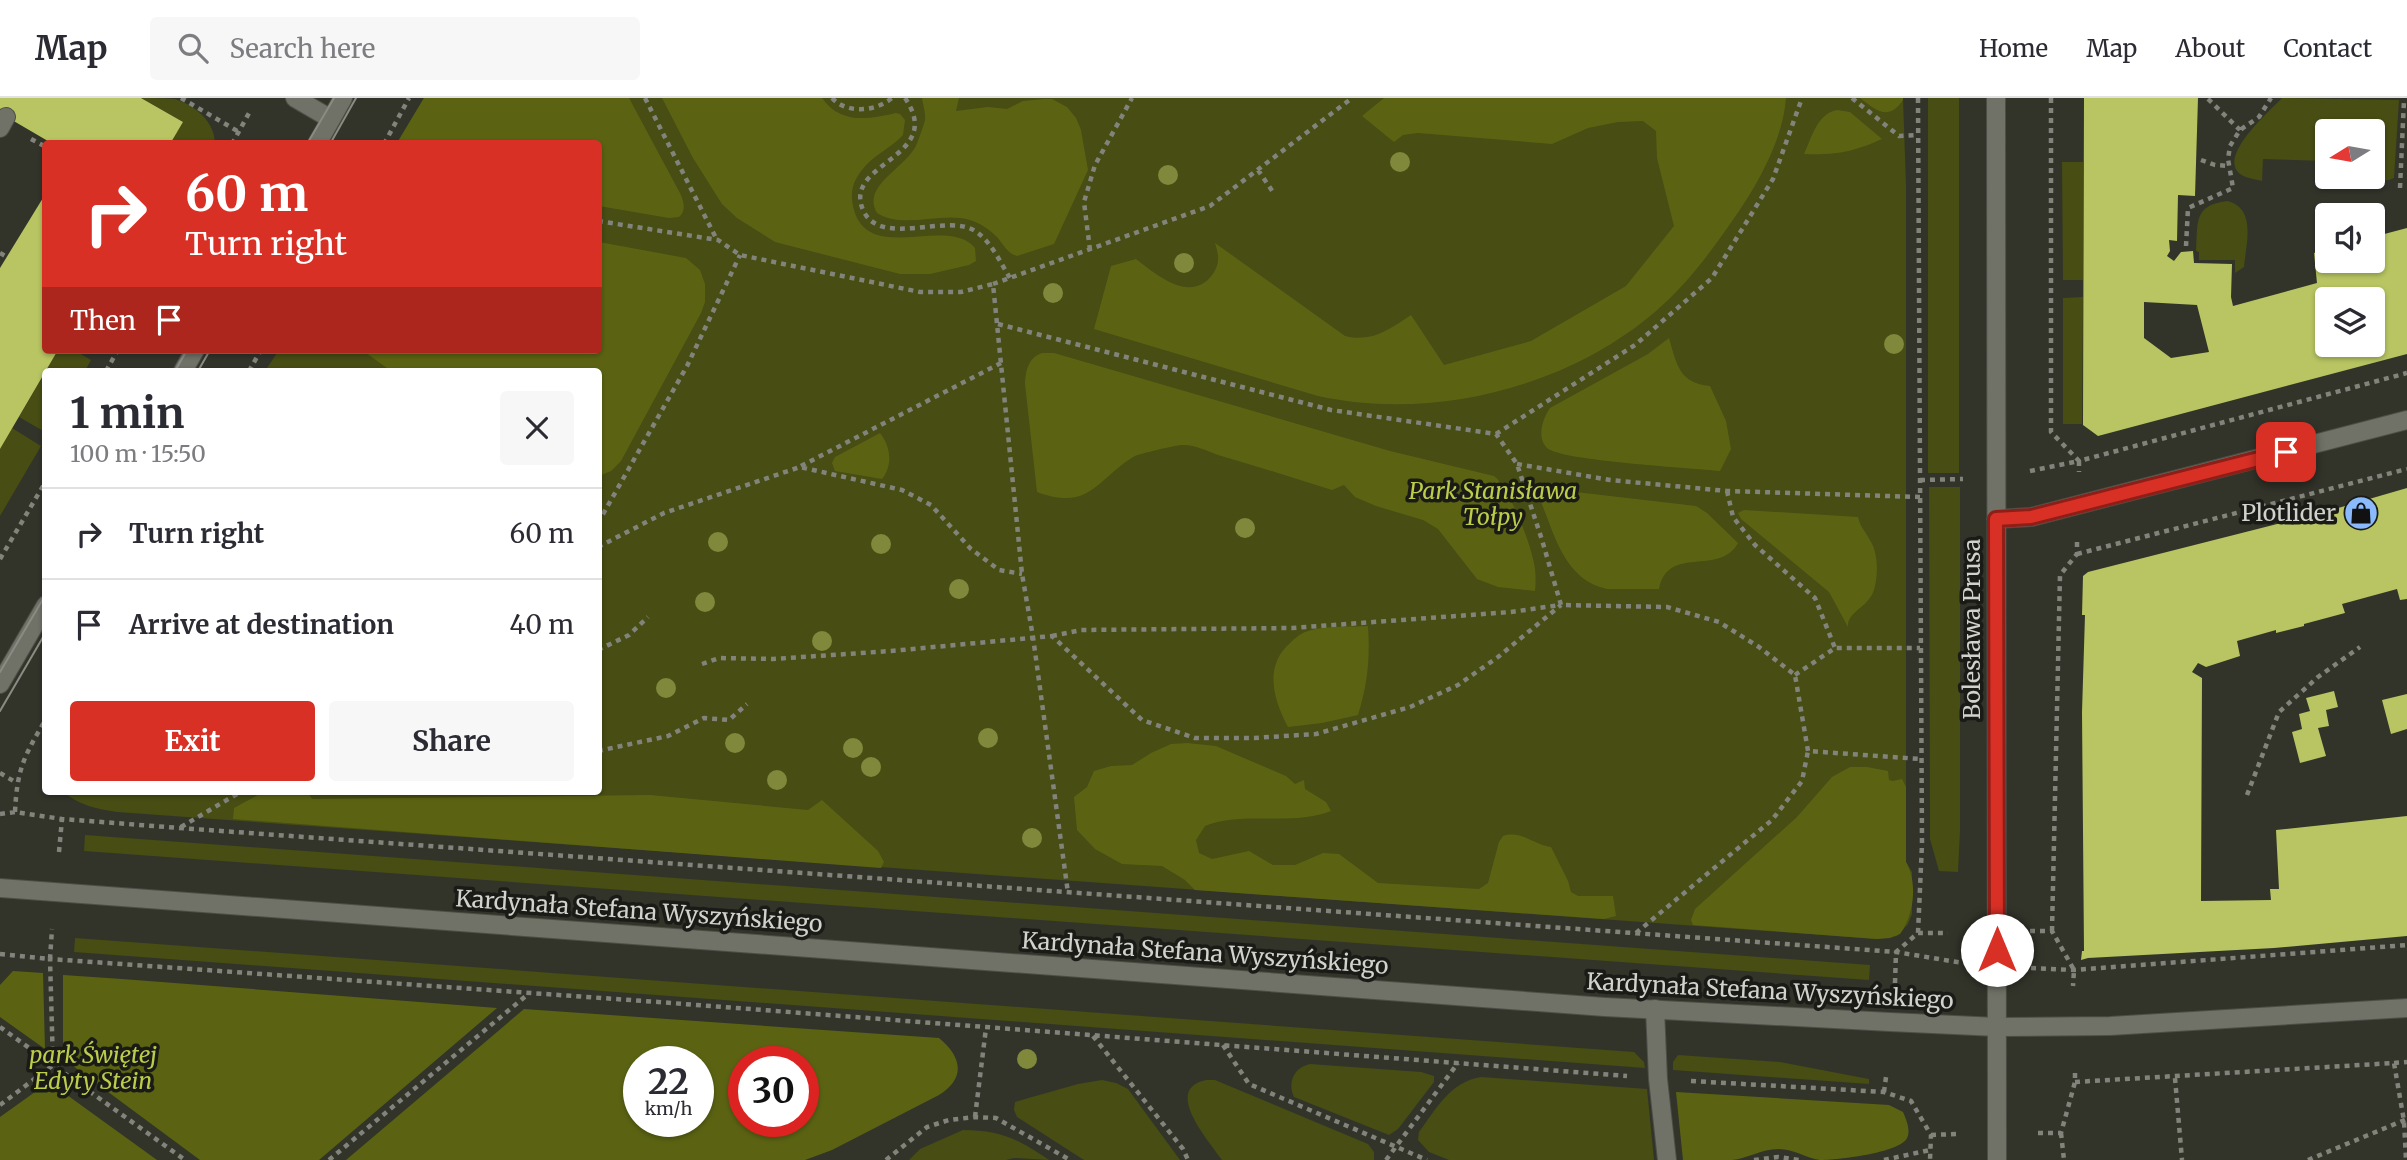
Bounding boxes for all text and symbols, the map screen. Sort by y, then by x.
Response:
search box [150,17,640,80]
text: Map [35,28,108,69]
icon: search [174,29,212,67]
text: Search here [230,32,375,65]
text: Home [1979,33,2048,64]
text: Map [2086,33,2137,64]
text: About [2175,33,2245,64]
text: Contact [2283,33,2372,64]
north arrow [2315,119,2385,189]
map controls [2315,119,2385,357]
text: 60 m [185,163,308,224]
icon: right [70,168,161,259]
button: sound [2315,203,2385,273]
text: Turn right [185,224,347,264]
button: layers [2315,287,2385,357]
icon: arrive [150,301,188,339]
text: Then [70,304,136,337]
text: 1 min [70,387,184,439]
button: close [500,391,574,465]
pin [2256,422,2316,482]
icon: arrive [2267,433,2305,471]
text: 100 m · 15:50 [70,439,206,468]
park label: Park Stanisława Tołpy [1409,476,1577,531]
shop icon: Plotlider [2342,494,2380,532]
place label: Plotlider [2241,498,2336,527]
icon: right [70,515,108,553]
text: Turn right [129,517,264,550]
text: 60 m [510,517,574,550]
street label: Bolesława Prusa [1957,539,1986,719]
icon: arrive [70,606,108,644]
text: Arrive at destination [129,608,394,641]
text: 40 m [510,608,574,641]
button: Exit [70,701,315,781]
button: Share [329,701,574,781]
street label: Kardynała Stefana Wyszyńskiego [455,883,824,938]
position arrow [1960,913,2034,987]
street label: Kardynała Stefana Wyszyńskiego [1021,925,1390,980]
street label: Kardynała Stefana Wyszyńskiego [1586,966,1954,1015]
park label: park Świętej Edyty Stein [29,1040,157,1095]
speed limit sign: 30 [728,1046,819,1137]
text: 22 [648,1060,689,1104]
text: km/h [645,1097,692,1120]

